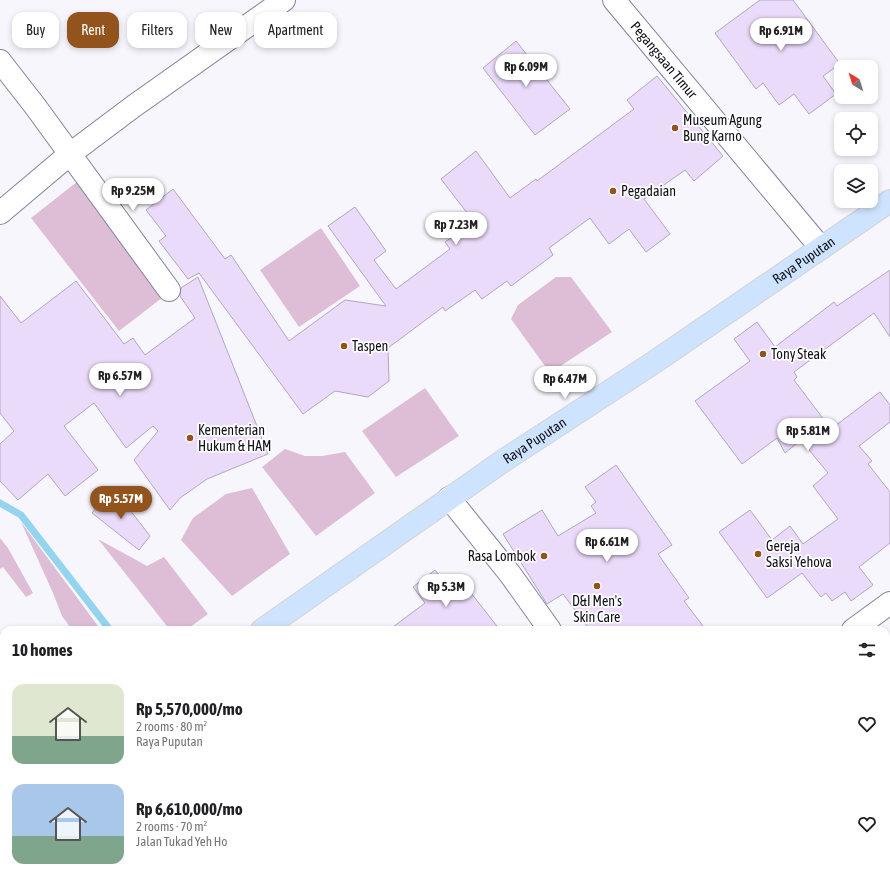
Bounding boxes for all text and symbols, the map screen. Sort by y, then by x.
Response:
chip: Buy [12,12,59,48]
chip: Rent [67,12,119,48]
chip: Filters [127,12,187,48]
chip: New [195,12,246,48]
chip: Apartment [254,12,337,48]
street label: Pegangsaan Timur [627,18,701,102]
pin: Rp 6.91M [740,18,822,52]
text: Rp 6.91M [759,23,803,38]
pin: Rp 6.09M [485,54,567,88]
text: Rp 6.09M [504,59,548,74]
north arrow [834,60,878,104]
map controls [834,60,878,208]
place label: Museum Agung Bung Karno [683,112,762,144]
button: locate [834,112,878,156]
marker: Museum Agung Bung Karno [670,123,680,133]
button: layers [834,164,878,208]
pin: Rp 9.25M [92,178,174,212]
text: Rp 9.25M [111,183,155,198]
place label: Pegadaian [621,183,676,199]
marker: Pegadaian [608,186,618,196]
pin: Rp 7.23M [415,212,497,246]
text: Rp 7.23M [434,217,478,232]
street label: Raya Puputan [769,233,838,287]
place label: Taspen [352,338,388,354]
marker: Taspen [339,341,349,351]
place label: Tony Steak [771,346,826,362]
marker: Tony Steak [758,349,768,359]
pin: Rp 6.57M [79,363,161,397]
pin: Rp 6.47M [524,366,606,400]
text: Rp 6.57M [98,368,142,383]
text: Rp 6.47M [543,371,587,386]
street label: Raya Puputan [500,414,569,467]
pin: Rp 5.81M [767,418,849,452]
place label: Kementerian Hukum & HAM [198,422,271,454]
text: Rp 5.81M [786,423,830,438]
marker: Kementerian Hukum & HAM [185,433,195,443]
pin: Rp 5.57M [80,486,162,520]
text: Rp 5.57M [99,491,143,506]
pin: Rp 6.61M [566,529,648,563]
text: Rp 6.61M [585,534,629,549]
place label: Gereja Saksi Yehova [766,538,832,570]
place label: Rasa Lombok [468,548,536,564]
marker: Gereja Saksi Yehova [753,549,763,559]
marker: Rasa Lombok [539,551,549,561]
pin: Rp 5.3M [409,574,483,608]
text: Rp 5.3M [427,579,465,594]
marker: D&I Men's Skin Care [592,581,602,591]
place label: D&I Men's Skin Care [572,593,622,625]
icon: filters [856,639,878,661]
text: 10 homes [12,640,73,660]
text: Rp 5,570,000/mo [136,699,243,719]
icon: home [44,700,92,748]
icon: heart [856,713,878,735]
text: 2 rooms · 80 m² [136,719,207,734]
text: Raya Puputan [136,734,203,749]
text: Rp 6,610,000/mo [136,799,243,819]
icon: home [44,800,92,848]
icon: heart [856,813,878,835]
text: 2 rooms · 70 m² [136,819,207,834]
text: Jalan Tukad Yeh Ho [136,834,227,849]

